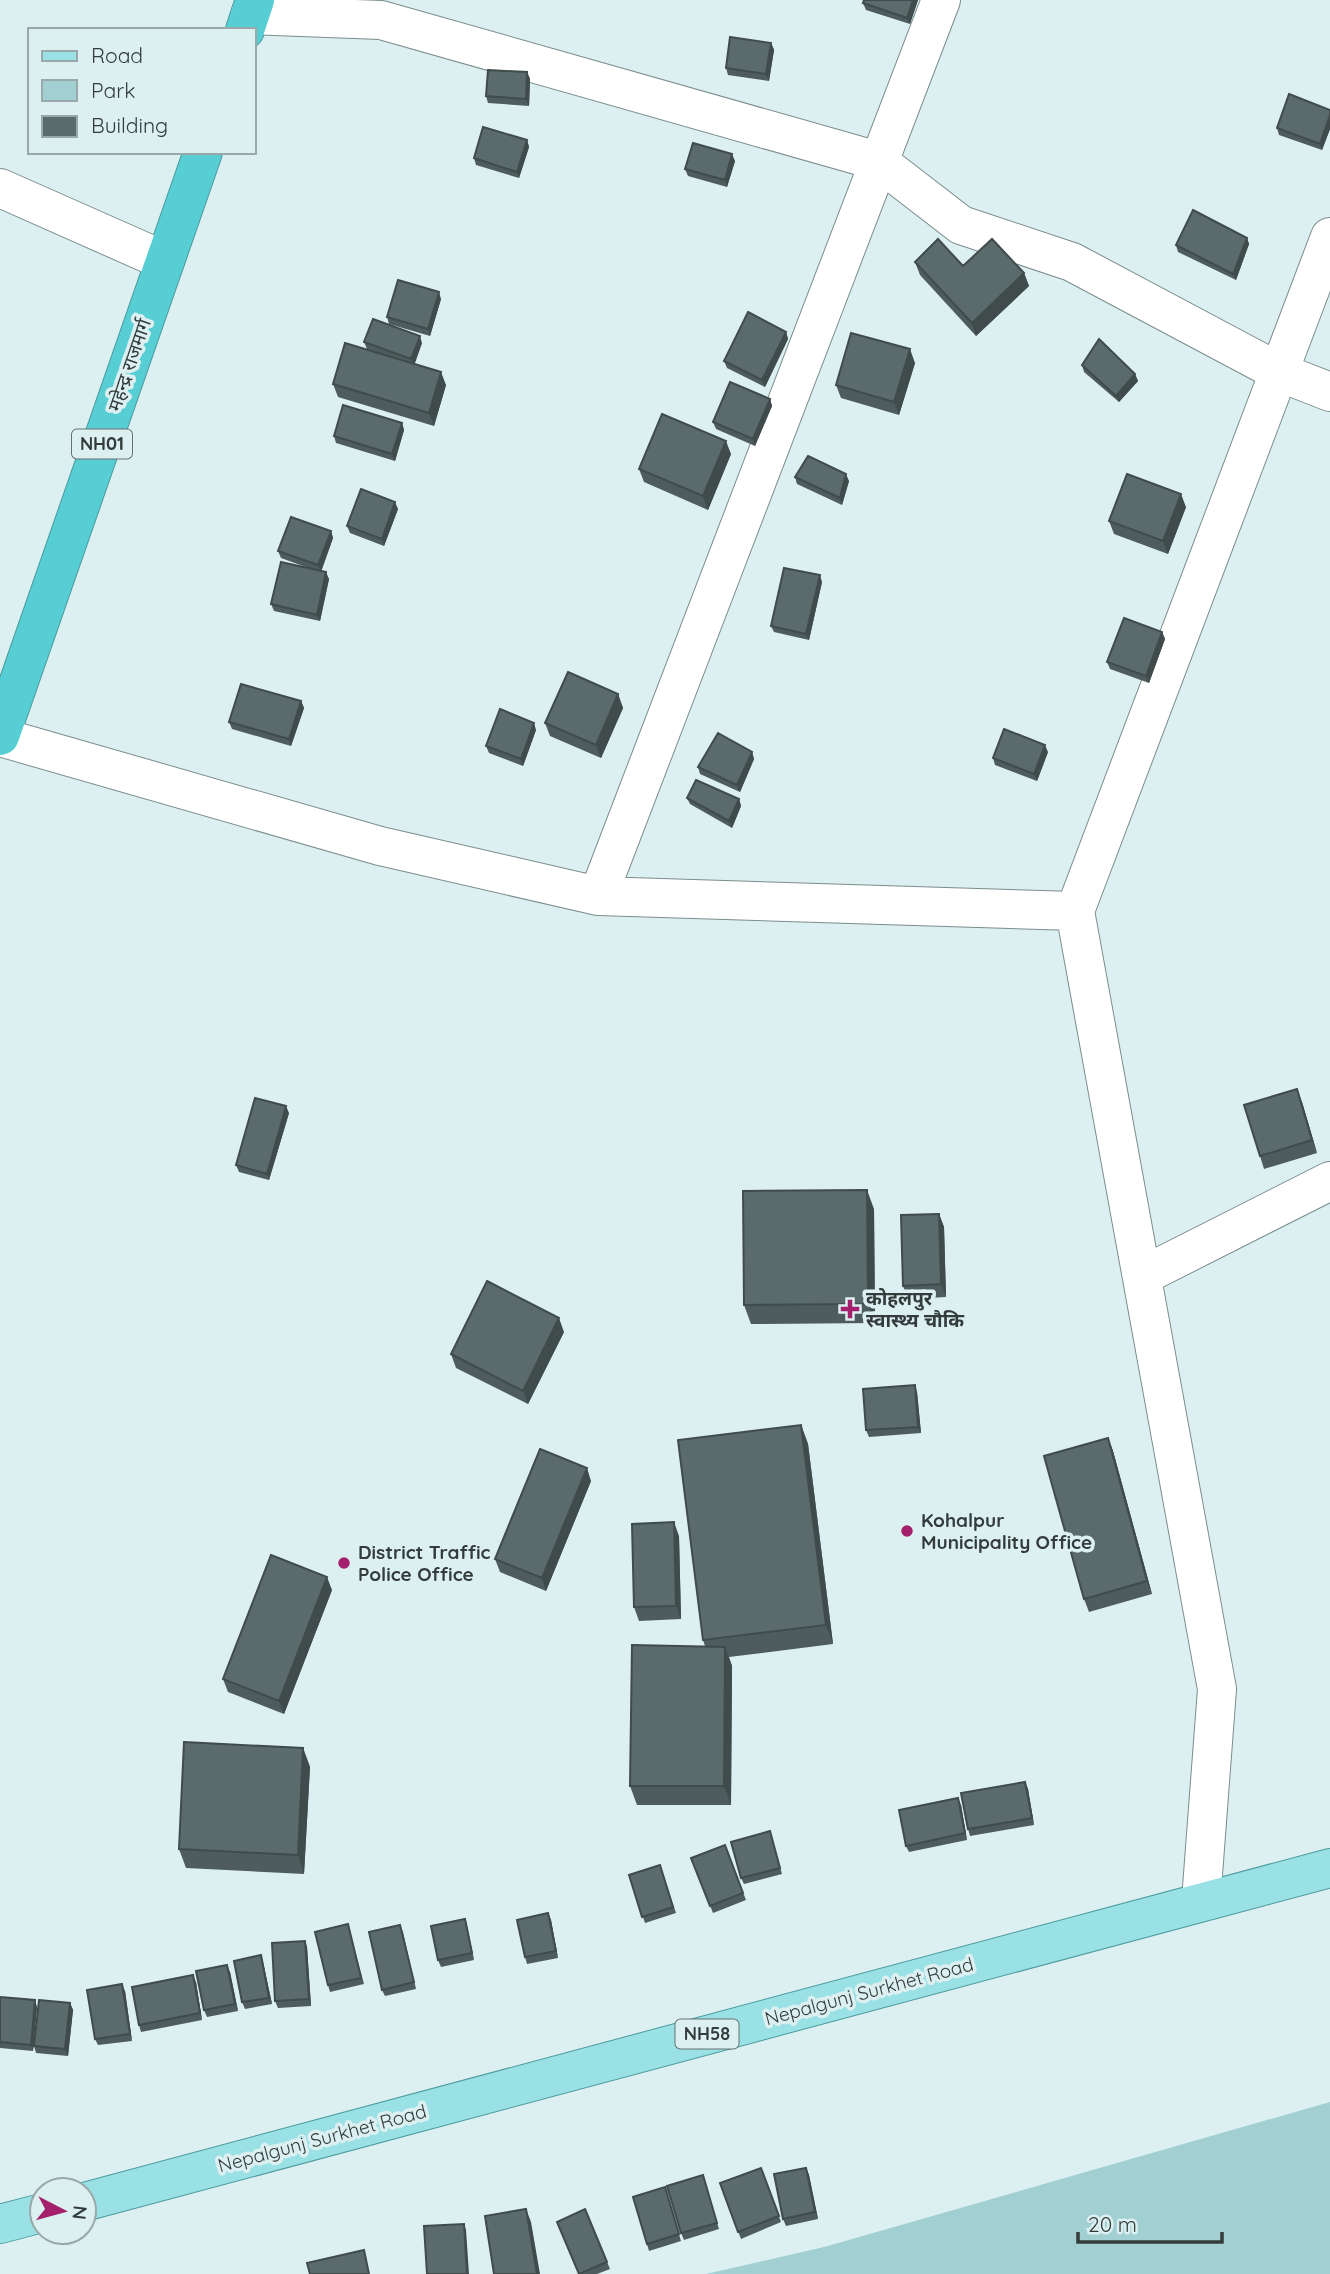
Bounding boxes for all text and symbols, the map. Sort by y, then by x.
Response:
legend [28,28,256,154]
text: Road [91,42,143,68]
text: Park [91,77,135,103]
text: Building [91,112,168,138]
street label: महेन्द्र राजमार्ग [102,315,156,414]
road number: NH01 [72,430,132,458]
place label: कोहलपुर स्वास्थ्य चौकि [866,1286,965,1332]
marker: कोहलपुर स्वास्थ्य चौकि [840,1299,860,1319]
place label: Kohalpur Municipality Office [921,1508,1092,1554]
marker: Kohalpur Municipality Office [899,1523,915,1539]
place label: District Traffic Police Office [358,1540,490,1586]
marker: District Traffic Police Office [336,1555,352,1571]
street label: Nepalgunj Surkhet Road [762,1952,976,2030]
road number: NH58 [676,2020,738,2048]
street label: Nepalgunj Surkhet Road [215,2099,429,2177]
north arrow [28,2176,98,2246]
scale bar [1078,2200,1222,2244]
text: N [67,2205,93,2221]
text: 20 m [1088,2211,1137,2237]

